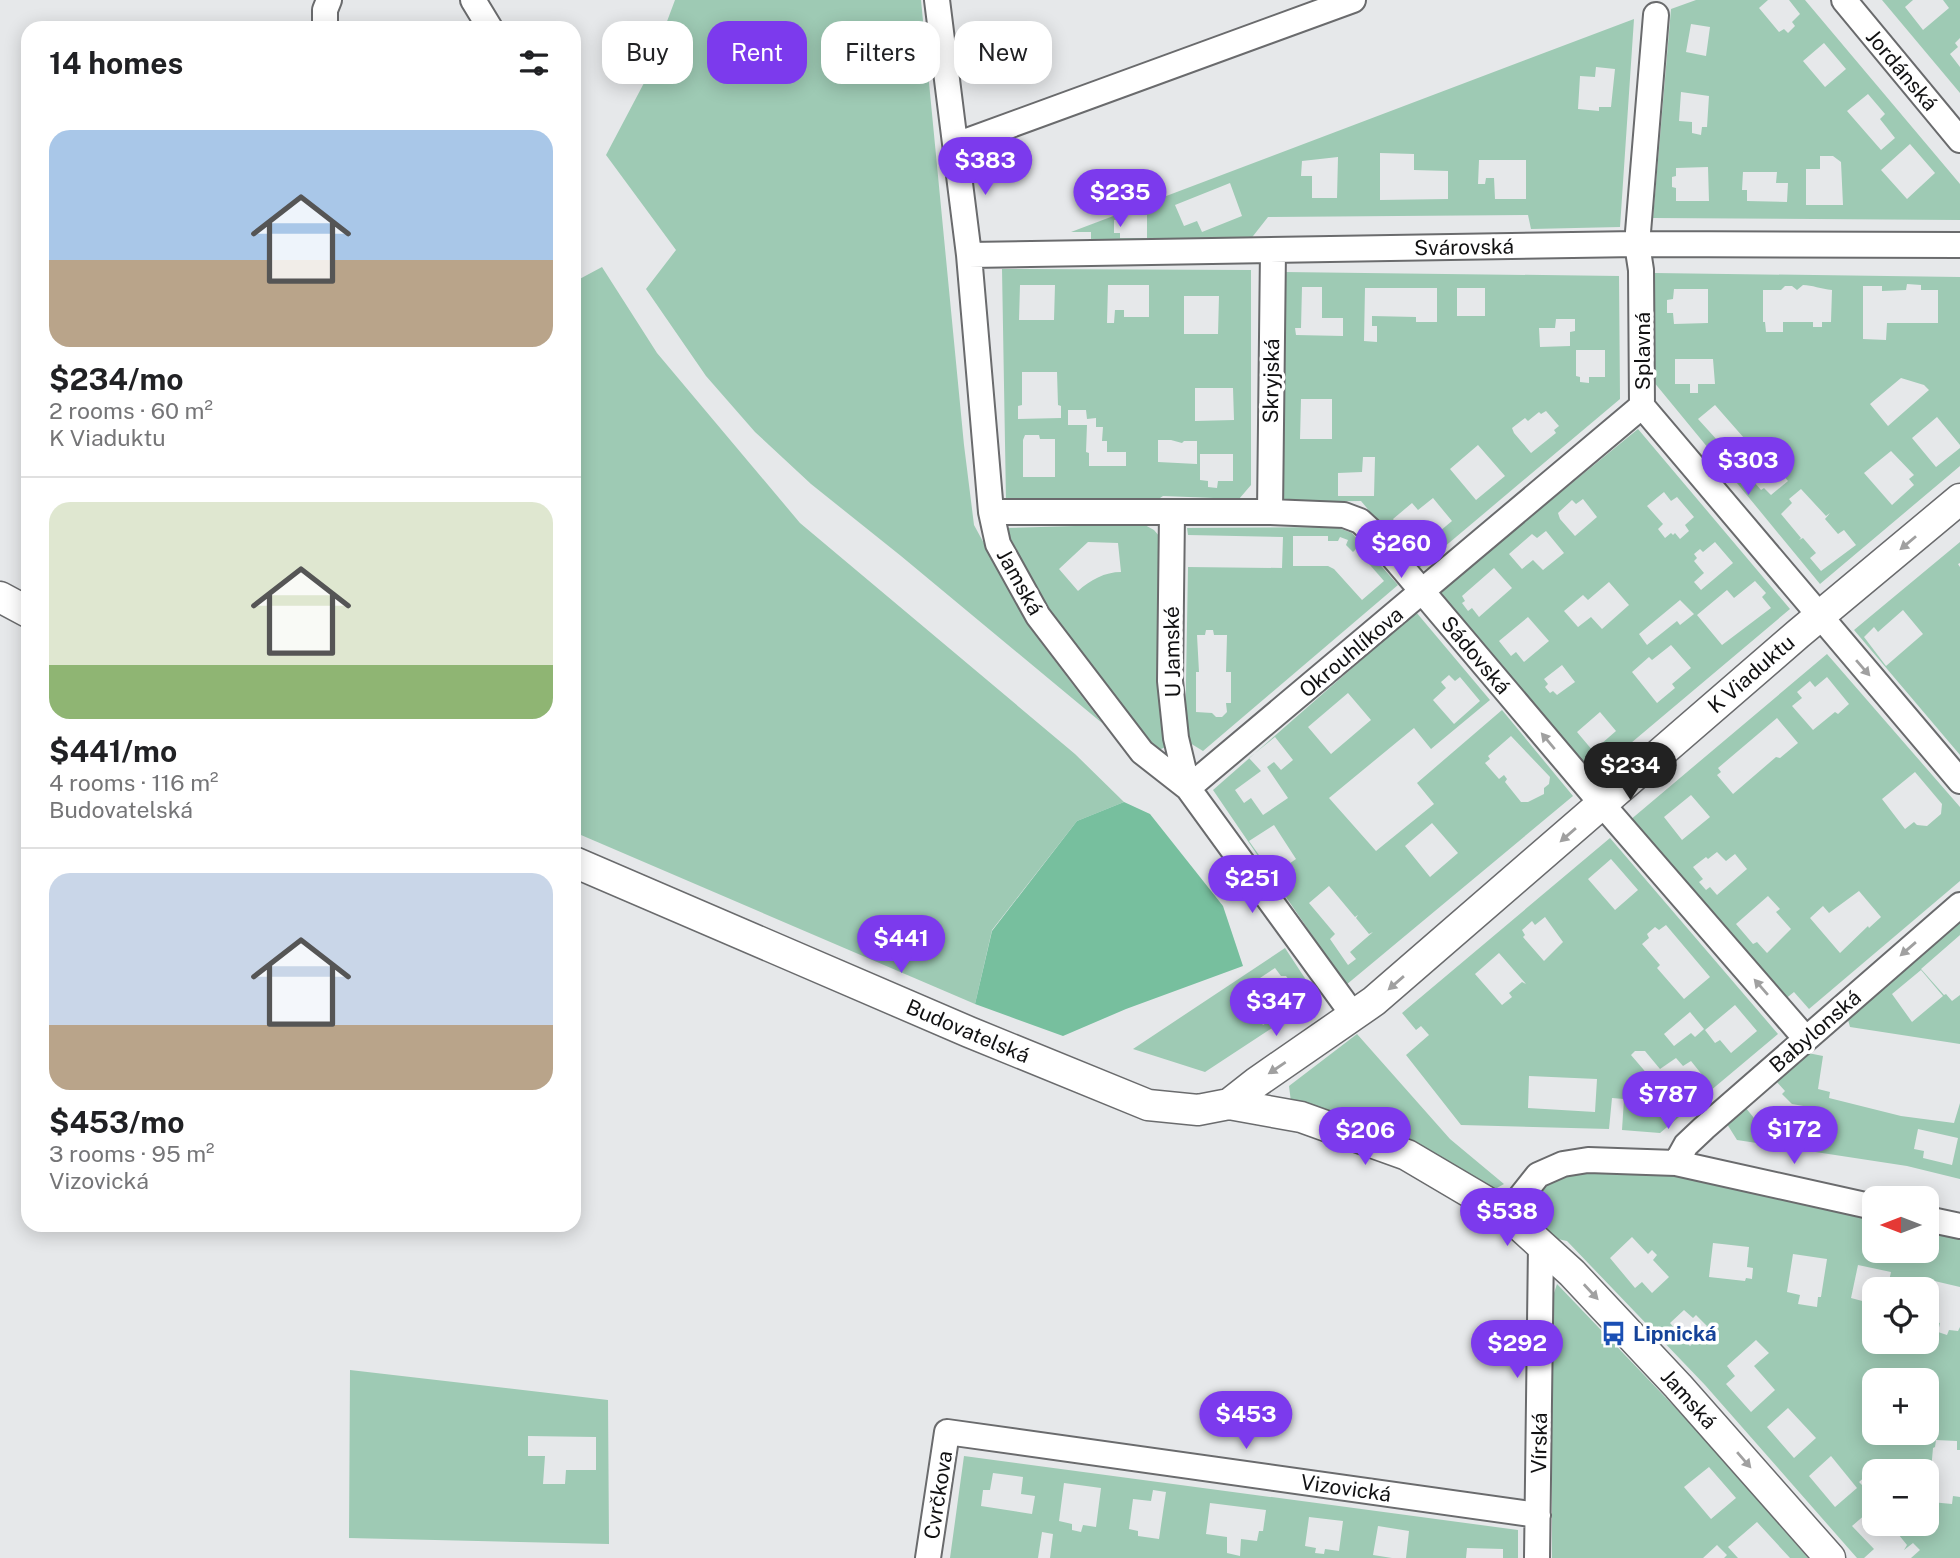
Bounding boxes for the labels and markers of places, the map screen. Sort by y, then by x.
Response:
pin: $383 [944,138,1026,197]
pin: $235 [1079,170,1161,229]
pin: $303 [1707,438,1789,497]
pin: $260 [1360,520,1442,580]
pin: $234 [1589,742,1671,802]
pin: $251 [1211,856,1293,915]
pin: $441 [860,916,942,975]
pin: $347 [1235,978,1317,1038]
pin: $787 [1627,1072,1709,1131]
pin: $172 [1753,1106,1835,1166]
pin: $206 [1324,1108,1406,1167]
pin: $538 [1466,1188,1548,1248]
bus stop icon: Lipnická [1599,1319,1627,1347]
pin: $292 [1476,1320,1558,1380]
place label: Lipnická [1633,1321,1717,1346]
pin: $453 [1205,1392,1287,1451]

